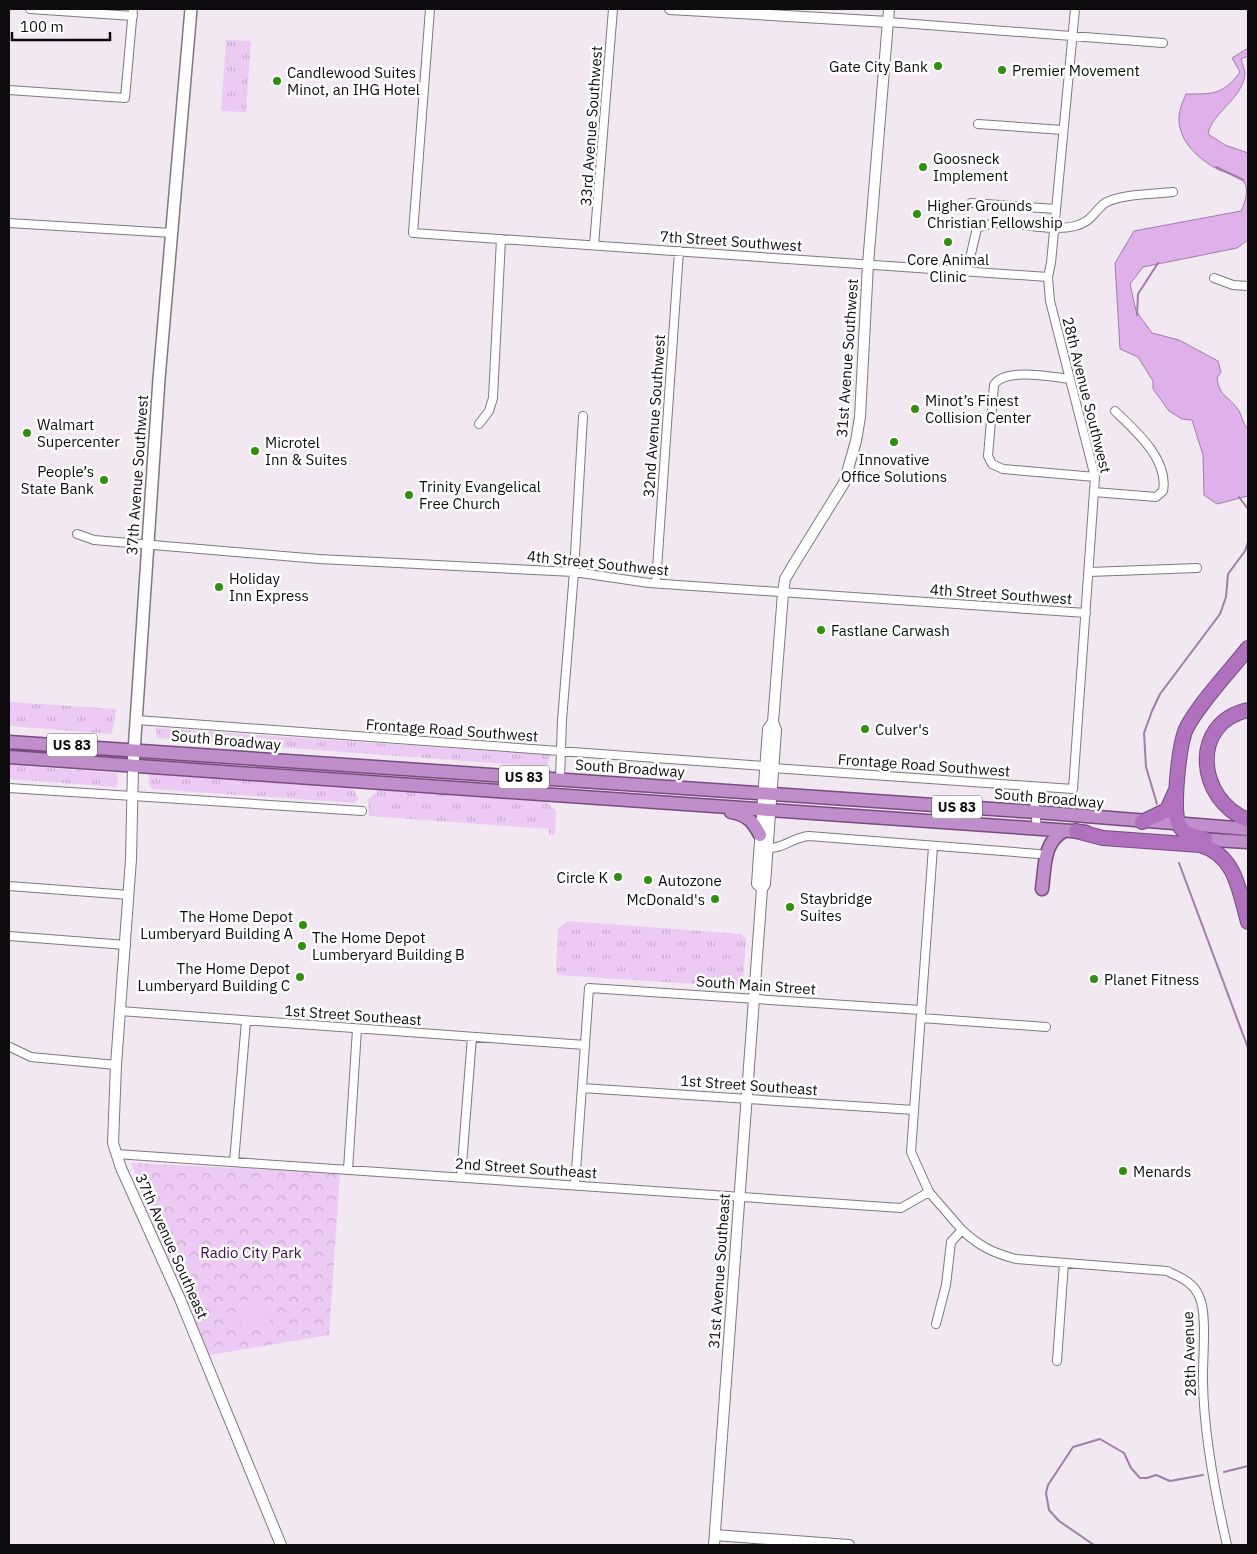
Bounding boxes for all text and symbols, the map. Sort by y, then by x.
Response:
scale bar [12,10,110,42]
text: 100 m [20,17,64,36]
street label: 33rd Avenue Southwest [576,45,606,207]
place label: Gate City Bank [829,57,928,76]
marker: Gate City Bank [932,60,944,72]
place label: Premier Movement [1012,61,1140,80]
place label: Candlewood Suites Minot, an IHG Hotel [287,63,420,99]
marker: Premier Movement [996,64,1008,76]
marker: Candlewood Suites Minot, an IHG Hotel [271,75,283,87]
place label: Goosneck Implement [933,149,1008,185]
marker: Goosneck Implement [917,161,929,173]
place label: Higher Grounds Christian Fellowship [927,196,1063,232]
marker: Higher Grounds Christian Fellowship [911,208,923,220]
street label: 7th Street Southwest [659,227,803,255]
marker: Core Animal Clinic [942,236,954,248]
place label: Core Animal Clinic [907,250,989,286]
street label: 31st Avenue Southwest [832,278,862,438]
street label: 28th Avenue Southwest [1058,315,1116,475]
street label: 32nd Avenue Southwest [639,334,669,498]
place label: Minot’s Finest Collision Center [925,391,1032,427]
street label: 37th Avenue Southwest [122,394,152,556]
marker: Minot’s Finest Collision Center [909,403,921,415]
place label: Walmart Supercenter [37,415,120,451]
marker: Walmart Supercenter [21,427,33,439]
place label: Microtel Inn & Suites [265,433,347,469]
marker: Innovative Office Solutions [888,436,900,448]
marker: Microtel Inn & Suites [249,445,261,457]
place label: Innovative Office Solutions [841,450,947,486]
place label: People’s State Bank [21,462,94,498]
marker: People’s State Bank [98,474,110,486]
place label: Trinity Evangelical Free Church [419,477,541,513]
marker: Trinity Evangelical Free Church [403,489,415,501]
street label: 4th Street Southwest [526,546,670,580]
place label: Holiday Inn Express [229,569,309,605]
street label: 4th Street Southwest [929,580,1073,608]
marker: Holiday Inn Express [213,581,225,593]
place label: Fastlane Carwash [831,621,950,640]
marker: Fastlane Carwash [815,624,827,636]
street label: Frontage Road Southwest [365,714,539,746]
place label: Culver's [875,720,929,739]
marker: Culver's [859,723,871,735]
street label: South Broadway [170,726,282,754]
road number: US 83 [47,734,97,756]
street label: Frontage Road Southwest [837,749,1011,781]
street label: South Broadway [574,755,686,781]
road number: US 83 [499,766,549,789]
street label: South Broadway [993,784,1105,812]
road number: US 83 [932,796,982,819]
place label: Circle K [557,868,608,887]
marker: Circle K [612,871,624,883]
place label: Autozone [658,871,722,890]
marker: Autozone [642,874,654,886]
place label: Staybridge Suites [800,889,872,925]
place label: McDonald's [627,890,705,909]
marker: McDonald's [709,893,721,905]
marker: Staybridge Suites [784,901,796,913]
place label: The Home Depot Lumberyard Building A [140,907,293,943]
marker: The Home Depot Lumberyard Building A [297,919,309,931]
place label: The Home Depot Lumberyard Building B [312,928,465,964]
marker: The Home Depot Lumberyard Building B [296,940,308,952]
place label: The Home Depot Lumberyard Building C [138,959,290,995]
place label: Planet Fitness [1104,970,1199,989]
marker: The Home Depot Lumberyard Building C [294,971,306,983]
street label: South Main Street [695,971,817,999]
marker: Planet Fitness [1088,973,1100,985]
street label: 1st Street Southeast [284,1001,422,1029]
street label: 1st Street Southeast [680,1071,818,1099]
street label: 2nd Street Southeast [454,1154,598,1182]
place label: Menards [1133,1162,1191,1181]
marker: Menards [1117,1165,1129,1177]
street label: 37th Avenue Southeast [131,1170,213,1322]
street label: 31st Avenue Southeast [704,1193,734,1349]
park label: Radio City Park [200,1243,302,1262]
street label: 28th Avenue [1178,1311,1200,1397]

